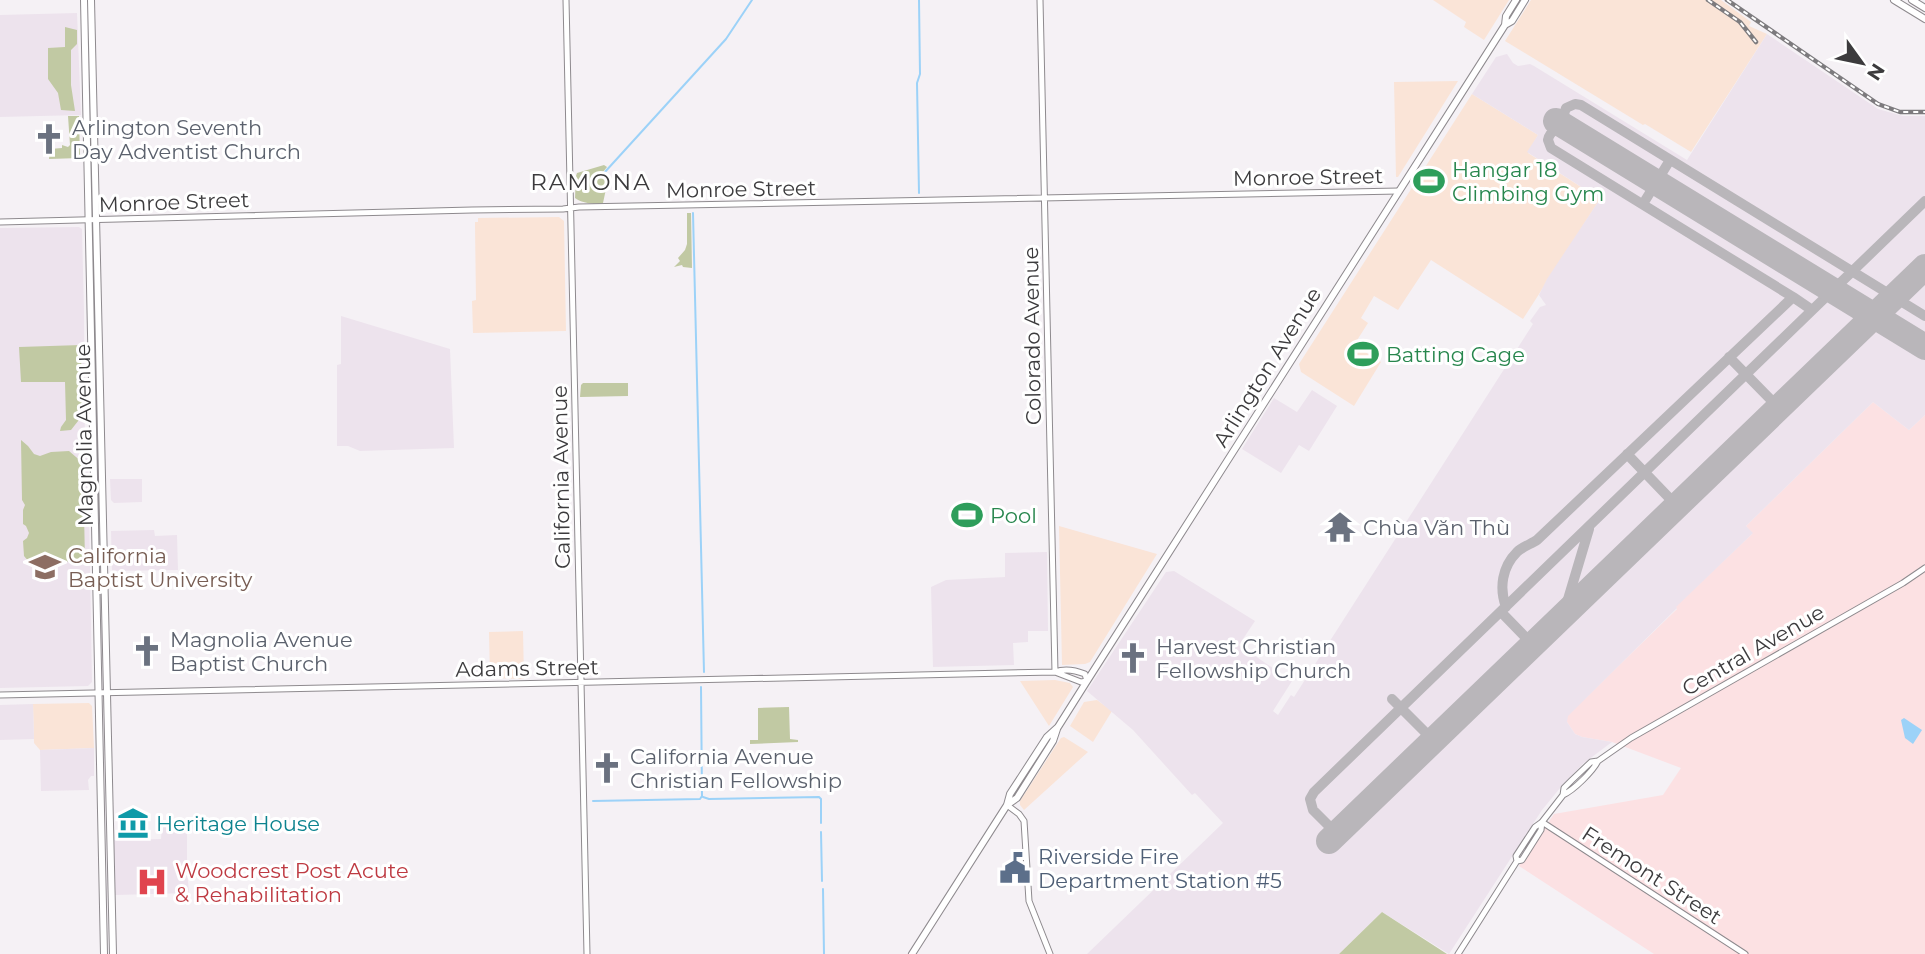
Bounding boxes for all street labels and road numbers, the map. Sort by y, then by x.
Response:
street label: Monroe Street [1233,163,1383,191]
street label: Monroe Street [666,175,816,203]
street label: Monroe Street [98,187,250,217]
street label: Colorado Avenue [1018,247,1046,425]
street label: Arlington Avenue [1208,283,1326,451]
street label: Magnolia Avenue [70,343,98,527]
street label: California Avenue [547,385,575,569]
street label: Central Avenue [1677,599,1829,701]
street label: Adams Street [455,654,599,682]
street label: Fremont Street [1578,821,1726,929]

